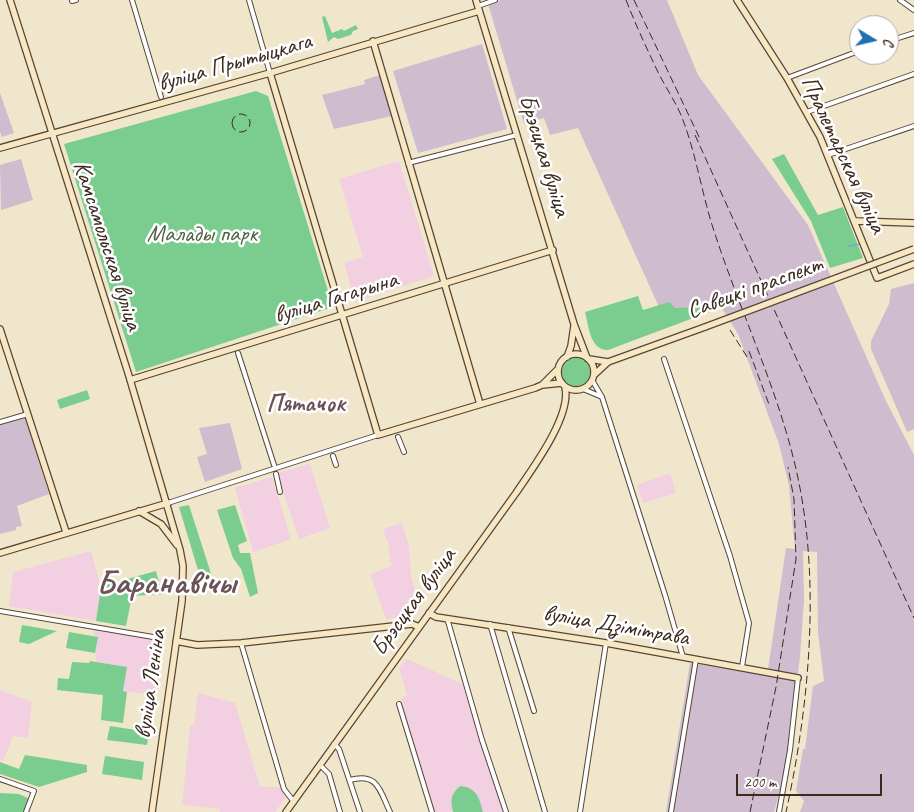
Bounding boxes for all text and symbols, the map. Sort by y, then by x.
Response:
north arrow [849,15,899,65]
street label: вуліца Прытыцкага [155,27,315,99]
text: С [879,38,897,47]
street label: Пралетарская вуліца [794,72,892,238]
street label: Брэсцкая вуліца [512,91,576,221]
street label: Камсамольская вуліца [66,158,148,334]
park label: Малады парк [147,221,257,249]
street label: Савецкі праспект [683,250,827,326]
street label: вуліца Гагарына [271,266,401,330]
district label: Пятачок [267,389,345,419]
street label: Брэсцкая вуліца [365,543,463,661]
district label: Баранавічы [96,564,236,604]
street label: вуліца Дзімітрава [541,599,691,653]
street label: вуліца Леніна [129,628,173,740]
scale bar [739,764,885,796]
text: 200 m [744,773,776,792]

